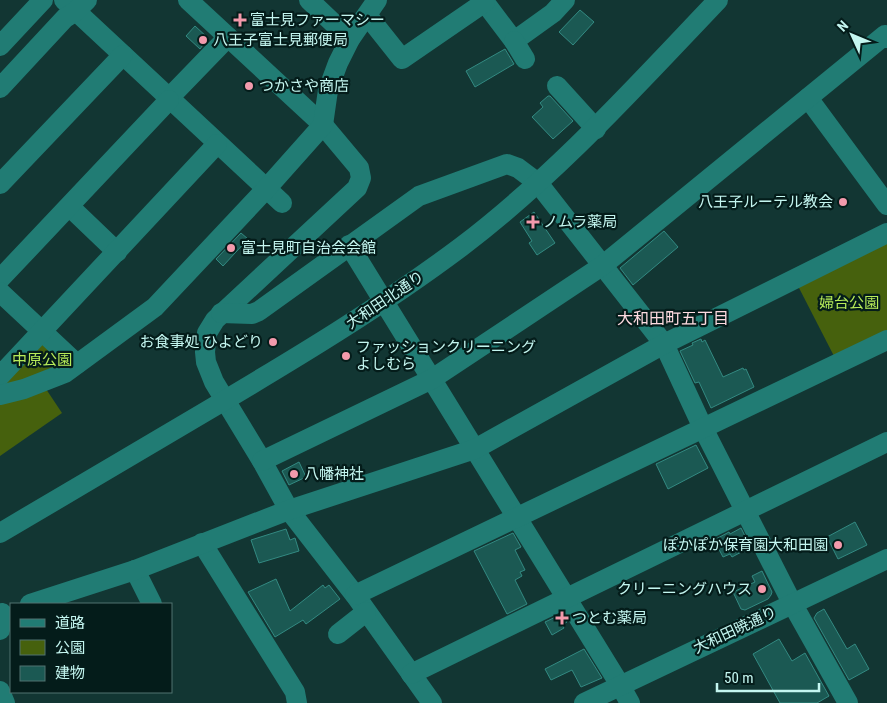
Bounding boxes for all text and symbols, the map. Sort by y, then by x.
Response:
north arrow [827,10,877,60]
place label: 富士見ファーマシー [250,11,385,29]
marker: 富士見ファーマシー [234,14,246,26]
text: N [834,17,851,35]
place label: 八王子富士見郵便局 [213,31,348,49]
marker: 八王子富士見郵便局 [197,34,209,46]
place label: つかさや商店 [259,77,349,95]
marker: つかさや商店 [243,80,255,92]
place label: 八王子ルーテル教会 [698,193,833,211]
marker: 八王子ルーテル教会 [837,196,849,208]
place label: ノムラ薬局 [543,213,617,231]
marker: ノムラ薬局 [527,216,539,228]
place label: 富士見町自治会会館 [241,239,376,257]
marker: 富士見町自治会会館 [225,242,237,254]
street label: 大和田北通り [343,267,427,333]
park label: 婦台公園 [819,294,879,312]
district label: 大和田町五丁目 [617,309,729,328]
place label: お食事処 ひよどり [140,333,263,351]
marker: お食事処 ひよどり [267,336,279,348]
place label: ファッションクリーニング よしむら [356,338,536,373]
marker: ファッションクリーニング よしむら [340,350,352,362]
park label: 中原公園 [12,351,72,369]
place label: 八幡神社 [304,465,364,483]
marker: 八幡神社 [288,468,300,480]
place label: ぽかぽか保育園大和田園 [663,536,828,554]
marker: ぽかぽか保育園大和田園 [832,539,844,551]
place label: クリーニングハウス [617,580,752,598]
marker: クリーニングハウス [756,583,768,595]
legend [10,603,172,693]
street label: 大和田暁通り [690,603,780,657]
place label: つとむ薬局 [572,609,647,627]
marker: つとむ薬局 [556,612,568,624]
text: 道路 [55,614,85,632]
text: 公園 [55,639,85,657]
scale bar [717,660,820,692]
text: 建物 [55,664,85,682]
text: 50 m [724,669,754,687]

